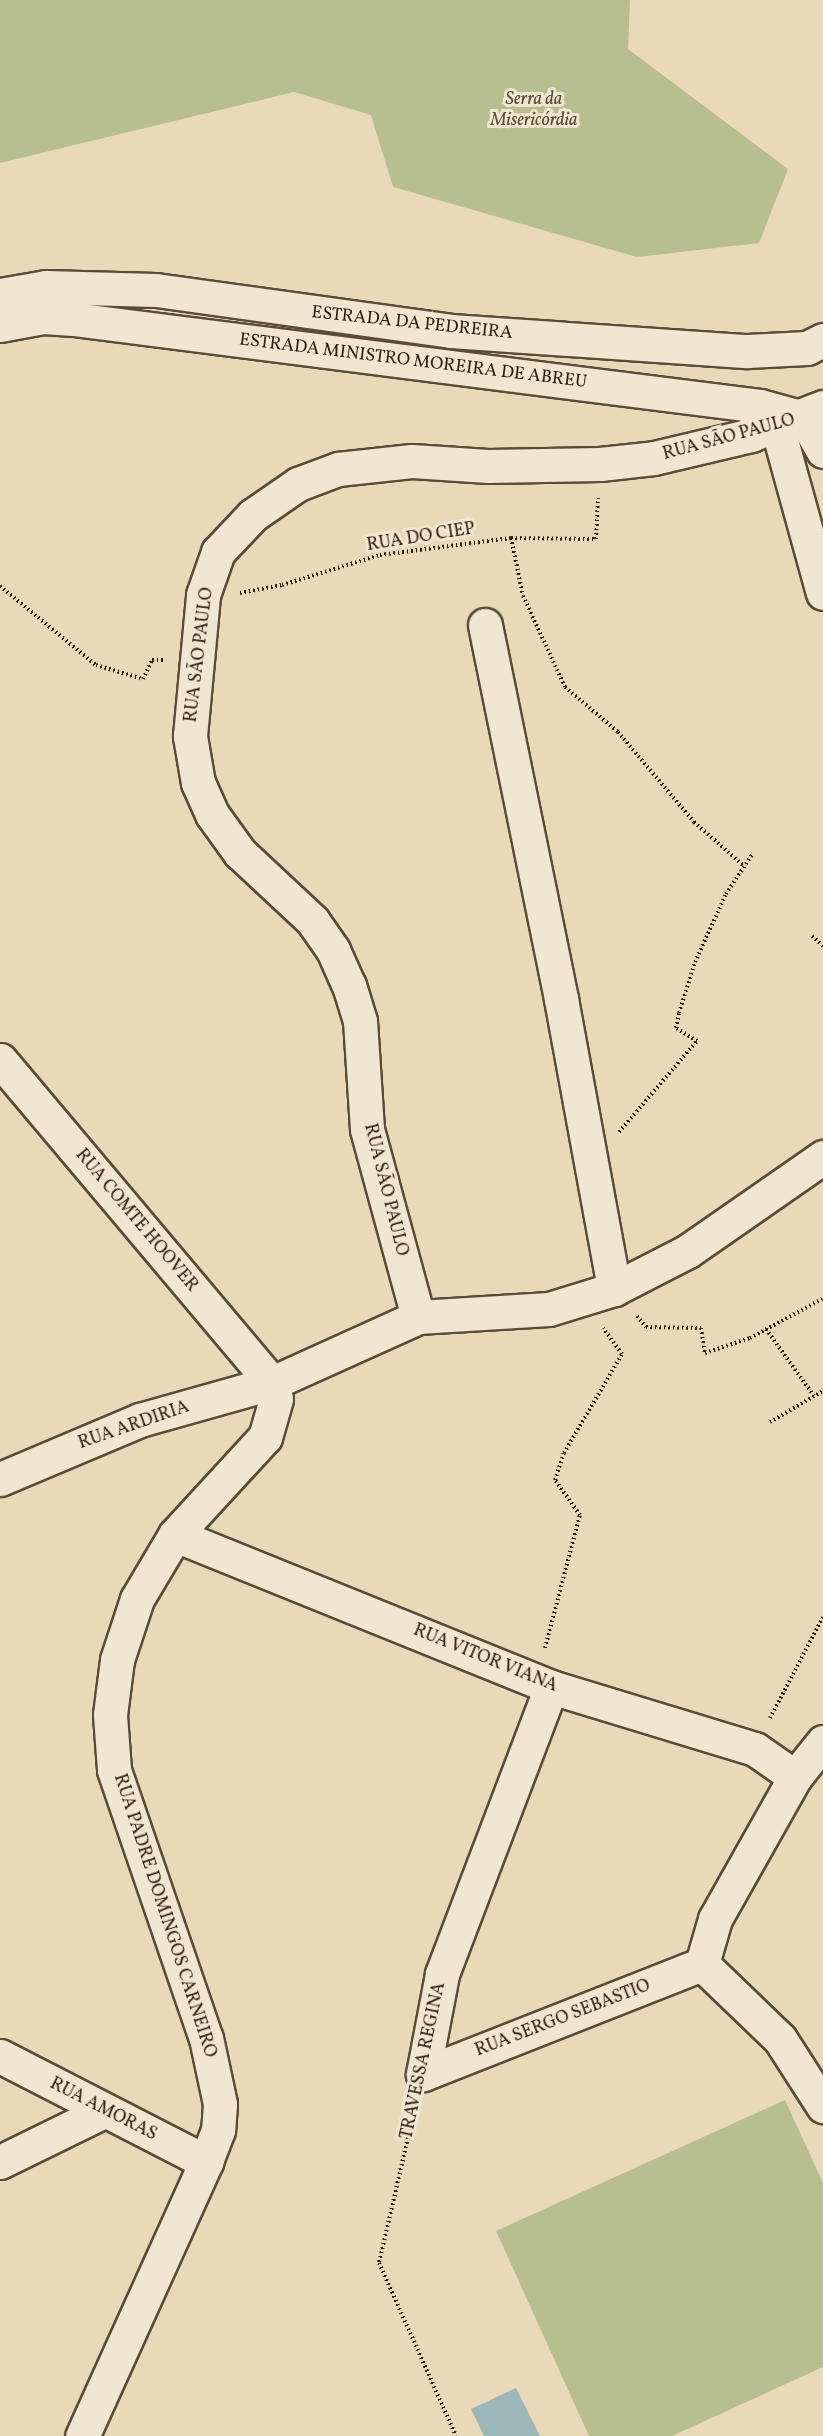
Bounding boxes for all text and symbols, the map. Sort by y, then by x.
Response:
park label: Serra da Misericórdia [490,90,578,132]
street label: ESTRADA DA PEDREIRA [310,303,514,345]
street label: ESTRADA MINISTRO MOREIRA DE ABREU [238,330,588,394]
street label: RUA SÃO PAULO [661,410,797,466]
street label: RUA DO CIEP [365,519,477,557]
street label: RUA SÃO PAULO [181,586,219,724]
street label: RUA SÃO PAULO [358,1121,412,1259]
street label: RUA COMTE HOOVER [70,1145,202,1297]
street label: RUA ARDIRIA [76,1397,192,1455]
street label: RUA VITOR VIANA [409,1620,561,1698]
street label: RUA PADRE DOMINGOS CARNEIRO [108,1771,220,2061]
street label: RUA SERGO SEBASTIO [472,1976,654,2062]
street label: TRAVESSA REGINA [397,1981,451,2141]
street label: RUA AMORAS [46,2074,160,2146]

